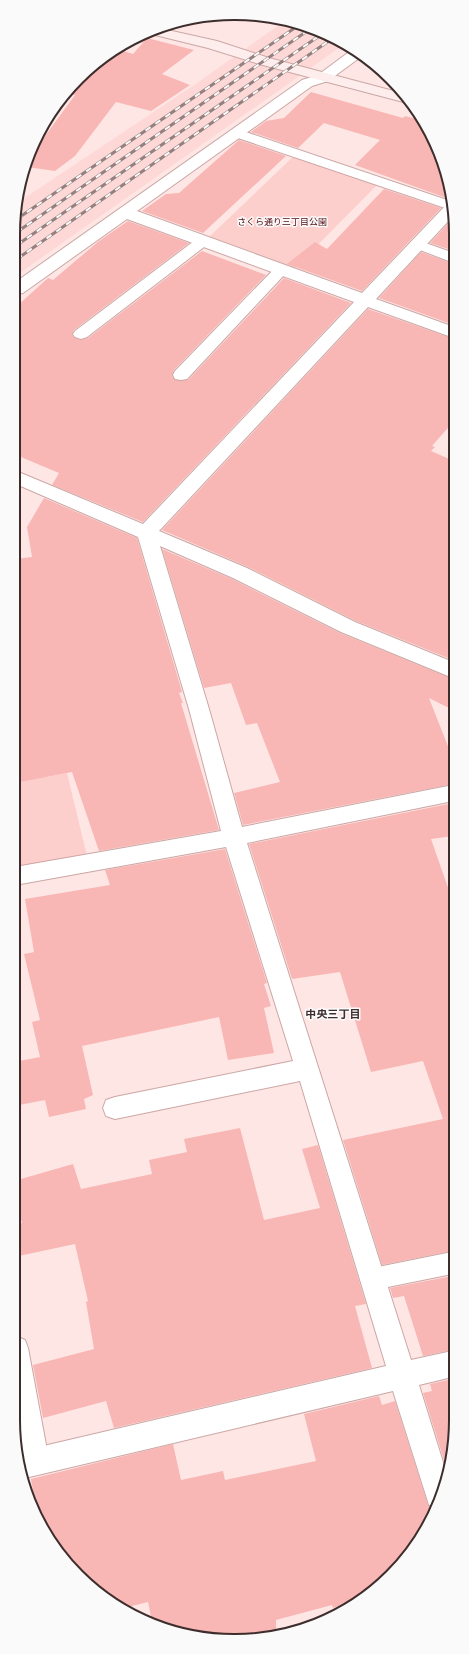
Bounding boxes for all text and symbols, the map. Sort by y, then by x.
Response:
park label: さくら通り三丁目公園 [237,217,327,227]
district label: 中央三丁目 [306,1008,361,1021]

